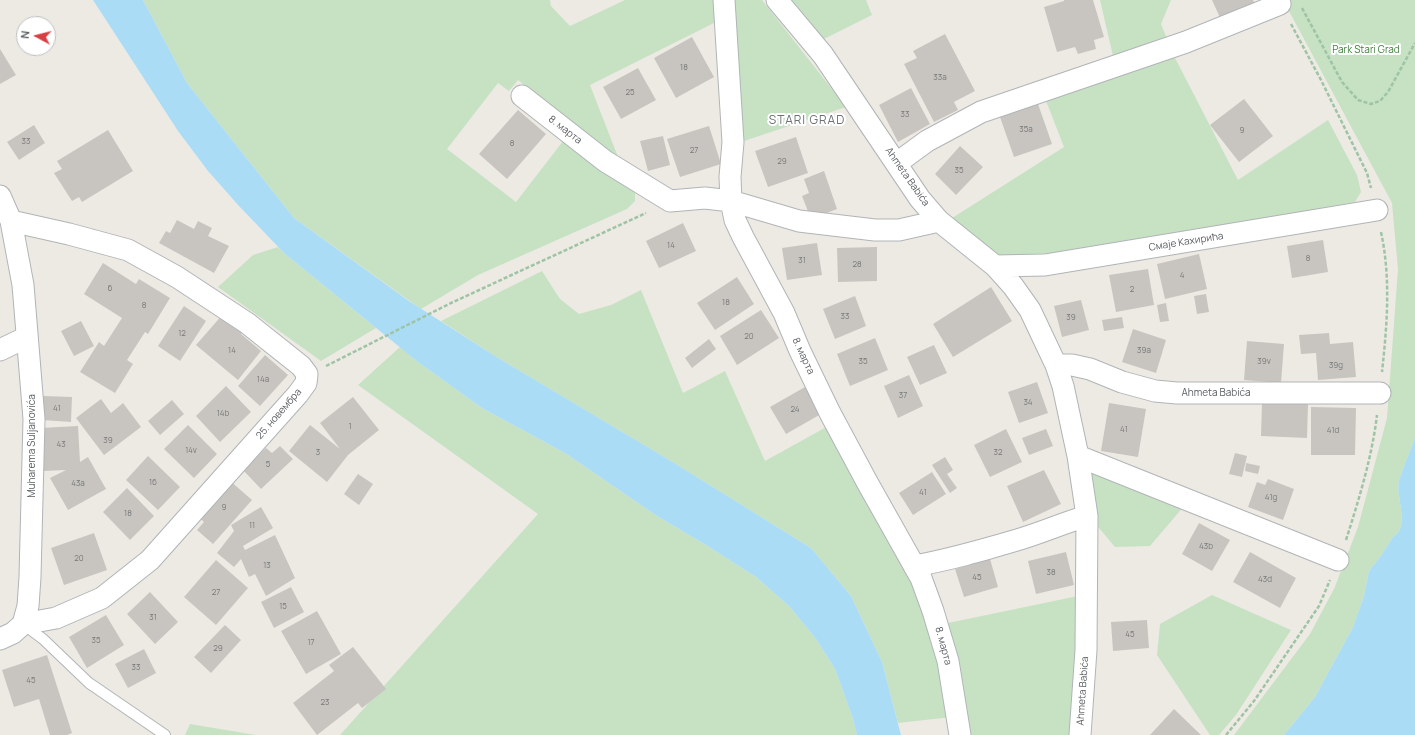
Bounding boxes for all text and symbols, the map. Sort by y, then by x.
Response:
north arrow [16,16,56,56]
text: N [17,30,33,39]
park label: Park Stari Grad [1332,44,1400,56]
house number: 18 [680,63,688,73]
house number: 33a [933,73,947,83]
house number: 25 [625,88,635,98]
house number: 33 [901,110,909,120]
street label: 8. марта [546,113,584,147]
district label: STARI GRAD [769,114,845,128]
house number: 35a [1019,125,1033,135]
house number: 9 [1240,126,1244,136]
house number: 33 [22,137,30,147]
house number: 8 [510,139,514,149]
street label: Ahmeta Babića [882,145,932,209]
house number: 27 [690,146,698,156]
house number: 29 [777,157,787,167]
house number: 35 [954,166,964,176]
street label: Смaје Кахирића [1148,230,1224,254]
house number: 14 [667,241,675,251]
house number: 8 [1306,254,1310,264]
house number: 31 [798,256,806,266]
house number: 28 [852,260,862,270]
house number: 4 [1180,271,1184,281]
house number: 6 [108,284,112,294]
house number: 2 [1130,285,1134,295]
house number: 18 [722,298,730,308]
house number: 8 [142,301,146,311]
house number: 33 [841,312,849,322]
house number: 39 [1066,313,1076,323]
house number: 12 [178,329,186,339]
house number: 20 [744,332,754,342]
street label: 8. марта [789,336,817,376]
house number: 14 [228,346,236,356]
house number: 39a [1137,346,1151,356]
house number: 35 [858,357,868,367]
house number: 39v [1257,357,1271,367]
house number: 39g [1329,361,1343,371]
house number: 14a [257,375,269,385]
street label: 25. новембра [254,386,304,442]
street label: Ahmeta Babića [1181,387,1251,399]
house number: 37 [899,391,907,401]
street label: Muharema Suljanovića [26,394,38,498]
house number: 34 [1023,398,1033,408]
house number: 41 [53,404,61,414]
house number: 24 [790,405,800,415]
house number: 14b [217,409,229,419]
house number: 1 [348,422,352,432]
house number: 41 [1120,425,1128,435]
house number: 41d [1327,426,1339,436]
house number: 39 [103,436,113,446]
house number: 43 [56,440,66,450]
house number: 14v [185,446,197,456]
house number: 3 [316,448,320,458]
house number: 32 [994,448,1002,458]
house number: 5 [266,460,270,470]
house number: 16 [149,478,157,488]
house number: 43a [71,479,85,489]
house number: 41 [919,488,927,498]
house number: 41g [1265,493,1277,503]
house number: 9 [222,503,226,513]
house number: 18 [124,509,132,519]
house number: 11 [249,521,255,531]
house number: 43b [1199,542,1213,552]
house number: 20 [74,554,84,564]
house number: 13 [263,561,271,571]
house number: 38 [1046,568,1056,578]
house number: 45 [972,573,982,583]
house number: 43d [1258,575,1272,585]
house number: 27 [212,588,220,598]
house number: 15 [279,602,287,612]
house number: 31 [149,613,157,623]
street label: 8. марта [932,626,954,666]
house number: 45 [1125,630,1135,640]
house number: 35 [91,636,101,646]
house number: 17 [307,638,315,648]
house number: 29 [213,644,223,654]
street label: Ahmeta Babića [1075,656,1091,726]
house number: 33 [132,663,140,673]
house number: 45 [26,676,36,686]
house number: 23 [321,698,329,708]

